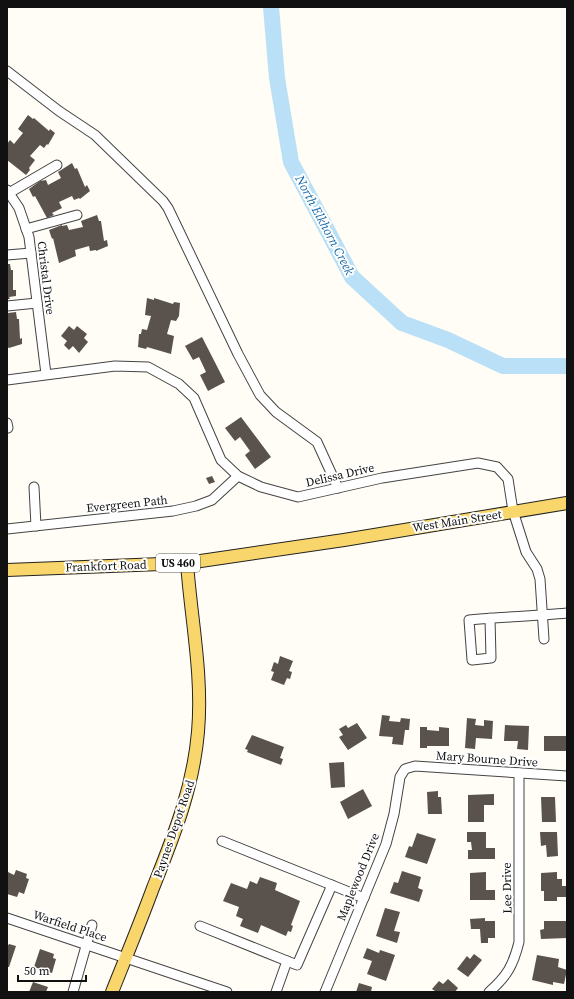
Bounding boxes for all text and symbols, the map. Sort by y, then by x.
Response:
water label: North Elkhorn Creek [291,171,359,279]
street label: Christal Drive [34,240,58,316]
street label: Delissa Drive [304,459,376,491]
street label: Evergreen Path [86,492,168,516]
street label: West Main Street [411,506,503,536]
road number: US 460 [156,554,200,572]
street label: Frankfort Road [65,557,147,575]
street label: Mary Bourne Drive [436,747,538,771]
street label: Paynes Depot Road [150,778,198,880]
street label: Maplewood Drive [333,831,383,923]
street label: Lee Drive [499,862,515,914]
street label: Warfield Place [31,907,109,945]
scale bar [18,957,86,983]
text: 50 m [24,963,50,979]

